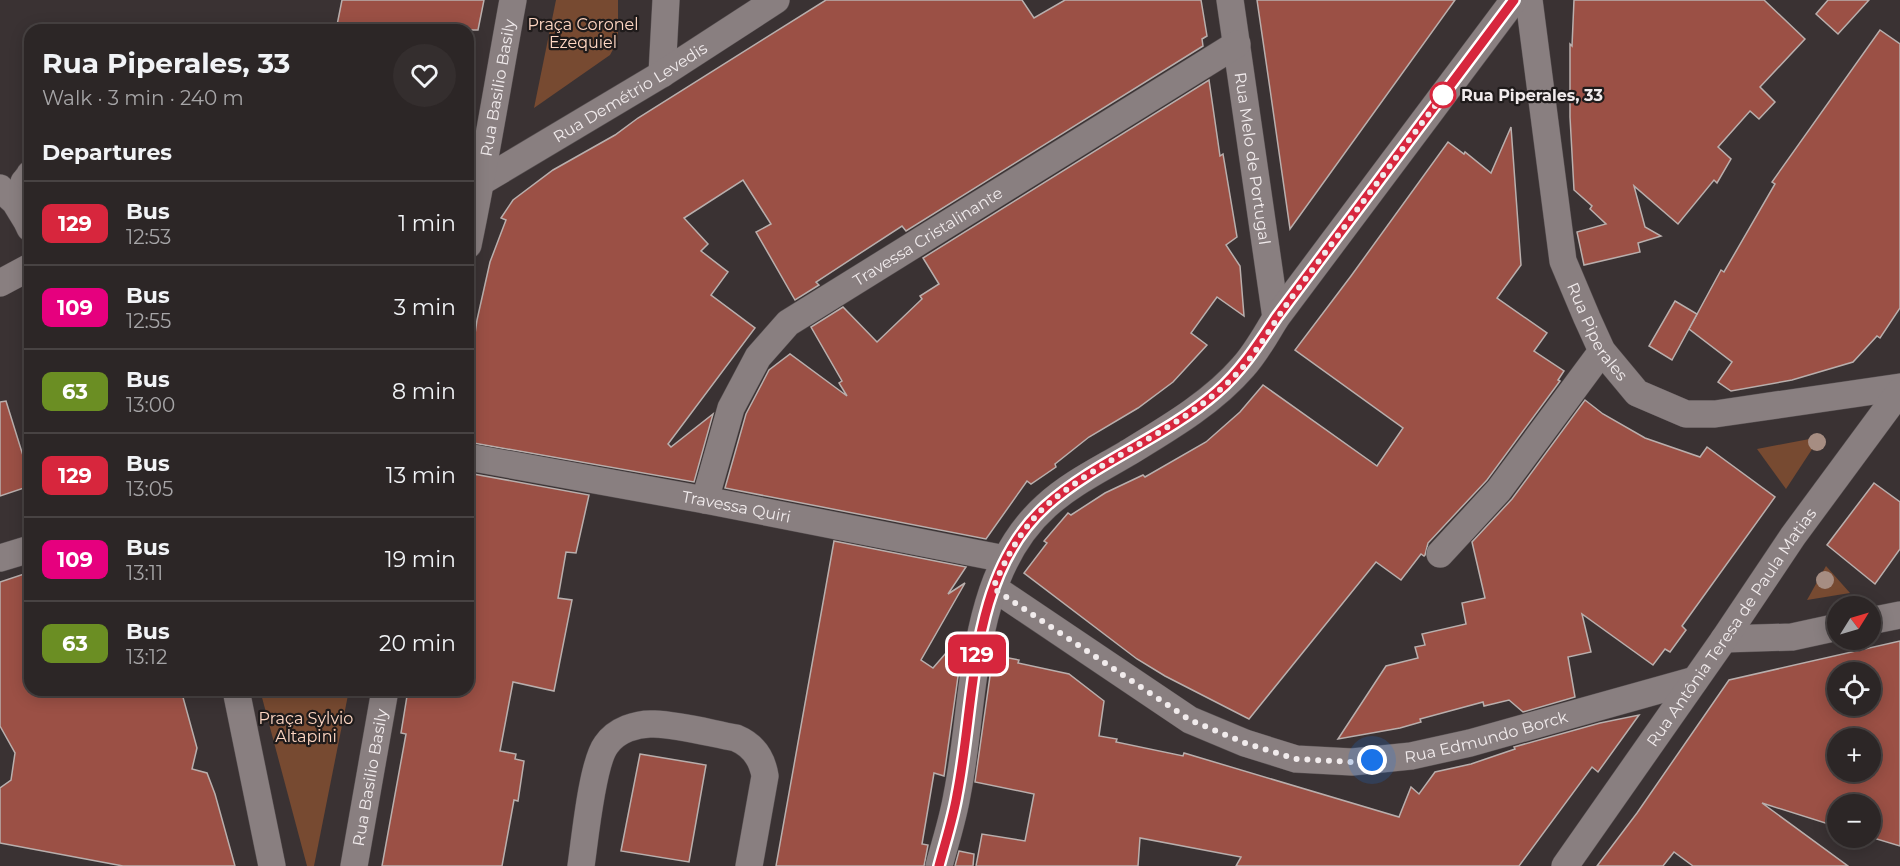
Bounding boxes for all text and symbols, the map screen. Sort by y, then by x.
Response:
park label: Praça Coronel Ezequiel [527,15,639,52]
street label: Rua Basilio Basily [476,17,519,158]
street label: Rua Demétrio Levedis [550,38,711,147]
button: heart [393,44,456,107]
text: Rua Piperales, 33 [42,46,290,80]
street label: Rua Melo de Portugal [1231,71,1274,246]
marker: Rua Piperales, 33 [1430,82,1456,108]
text: Walk · 3 min · 240 m [42,86,244,110]
place label: Rua Piperales, 33 [1461,86,1603,105]
text: Departures [42,139,172,166]
street label: Travessa Cristalinante [850,183,1006,290]
text: Bus [126,198,170,225]
text: 1 min [398,210,456,237]
text: 129 [58,211,92,236]
text: 12:53 [126,225,171,249]
street label: Rua Piperales [1563,280,1632,385]
text: Bus [126,282,170,309]
text: 3 min [394,294,456,321]
text: 109 [57,295,93,320]
text: 12:55 [126,309,171,333]
text: Bus [126,366,170,393]
text: 8 min [392,378,456,405]
text: 63 [62,379,88,404]
text: 13:00 [126,393,175,417]
text: Bus [126,450,170,477]
text: 13 min [386,462,456,489]
text: 129 [58,463,92,488]
text: 13:05 [126,477,173,501]
street label: Travessa Quiri [680,487,792,527]
street label: Rua Antônia Teresa de Paula Matias [1643,504,1821,750]
text: Bus [126,534,170,561]
text: 19 min [385,546,456,573]
text: 109 [57,547,93,572]
text: 13:11 [126,561,163,585]
north arrow [1827,596,1881,650]
map controls [1827,596,1881,848]
text: Bus [126,618,170,645]
text: 20 min [379,630,456,657]
text: 63 [62,631,88,656]
line badge: 129 [942,634,1012,674]
text: 129 [960,642,994,667]
text: 13:12 [126,645,167,669]
button: locate [1827,662,1881,716]
street label: Rua Basilio Basily [349,707,392,848]
street label: Rua Edmundo Borck [1403,707,1570,767]
park label: Praça Sylvio Altapini [259,709,353,746]
button: + [1827,728,1881,782]
your location [1357,745,1387,775]
button: − [1827,794,1881,848]

